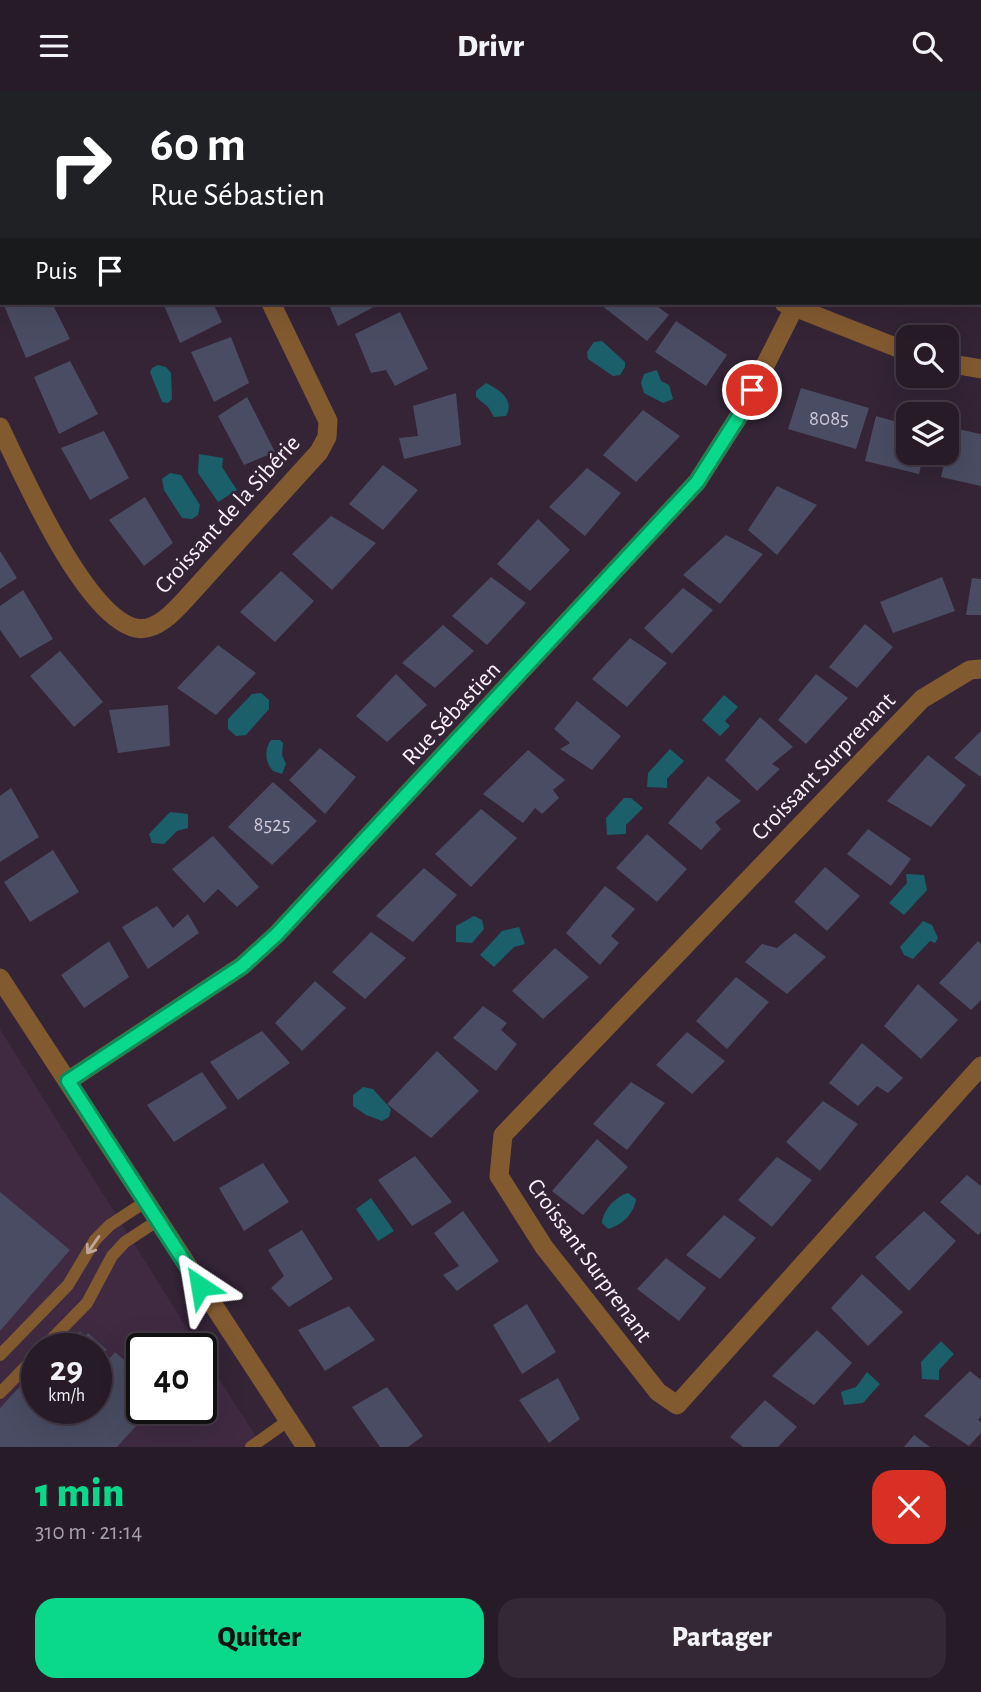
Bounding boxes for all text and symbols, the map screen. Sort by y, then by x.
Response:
icon: menu [35,27,73,65]
icon: search [908,27,946,65]
text: Drivr [457,30,524,62]
icon: right [35,119,126,210]
text: 60 m [150,121,246,170]
text: Rue Sébastien [150,179,325,211]
icon: arrive [91,252,129,290]
text: Puis [35,258,77,284]
map controls [896,325,959,465]
button: search [896,325,959,388]
pin [722,360,782,420]
icon: arrive [733,371,771,409]
button: layers [896,402,959,465]
house number: 8085 [809,408,849,429]
street label: Croissant de la Sibérie [151,431,305,598]
street label: Rue Sébastien [398,658,505,770]
street label: Croissant Surprenant [747,688,900,845]
house number: 8525 [253,814,291,835]
street label: Croissant Surprenant [522,1175,656,1347]
one-way arrow [86,1235,101,1254]
position arrow [163,1249,237,1323]
speed limit sign: 40 [126,1333,217,1424]
text: 29 [50,1352,83,1387]
text: km/h [48,1387,85,1405]
button: close [872,1470,946,1544]
text: 1 min [35,1472,124,1514]
text: 310 m · 21:14 [35,1521,142,1544]
button: Quitter [35,1598,484,1678]
button: Partager [498,1598,946,1678]

